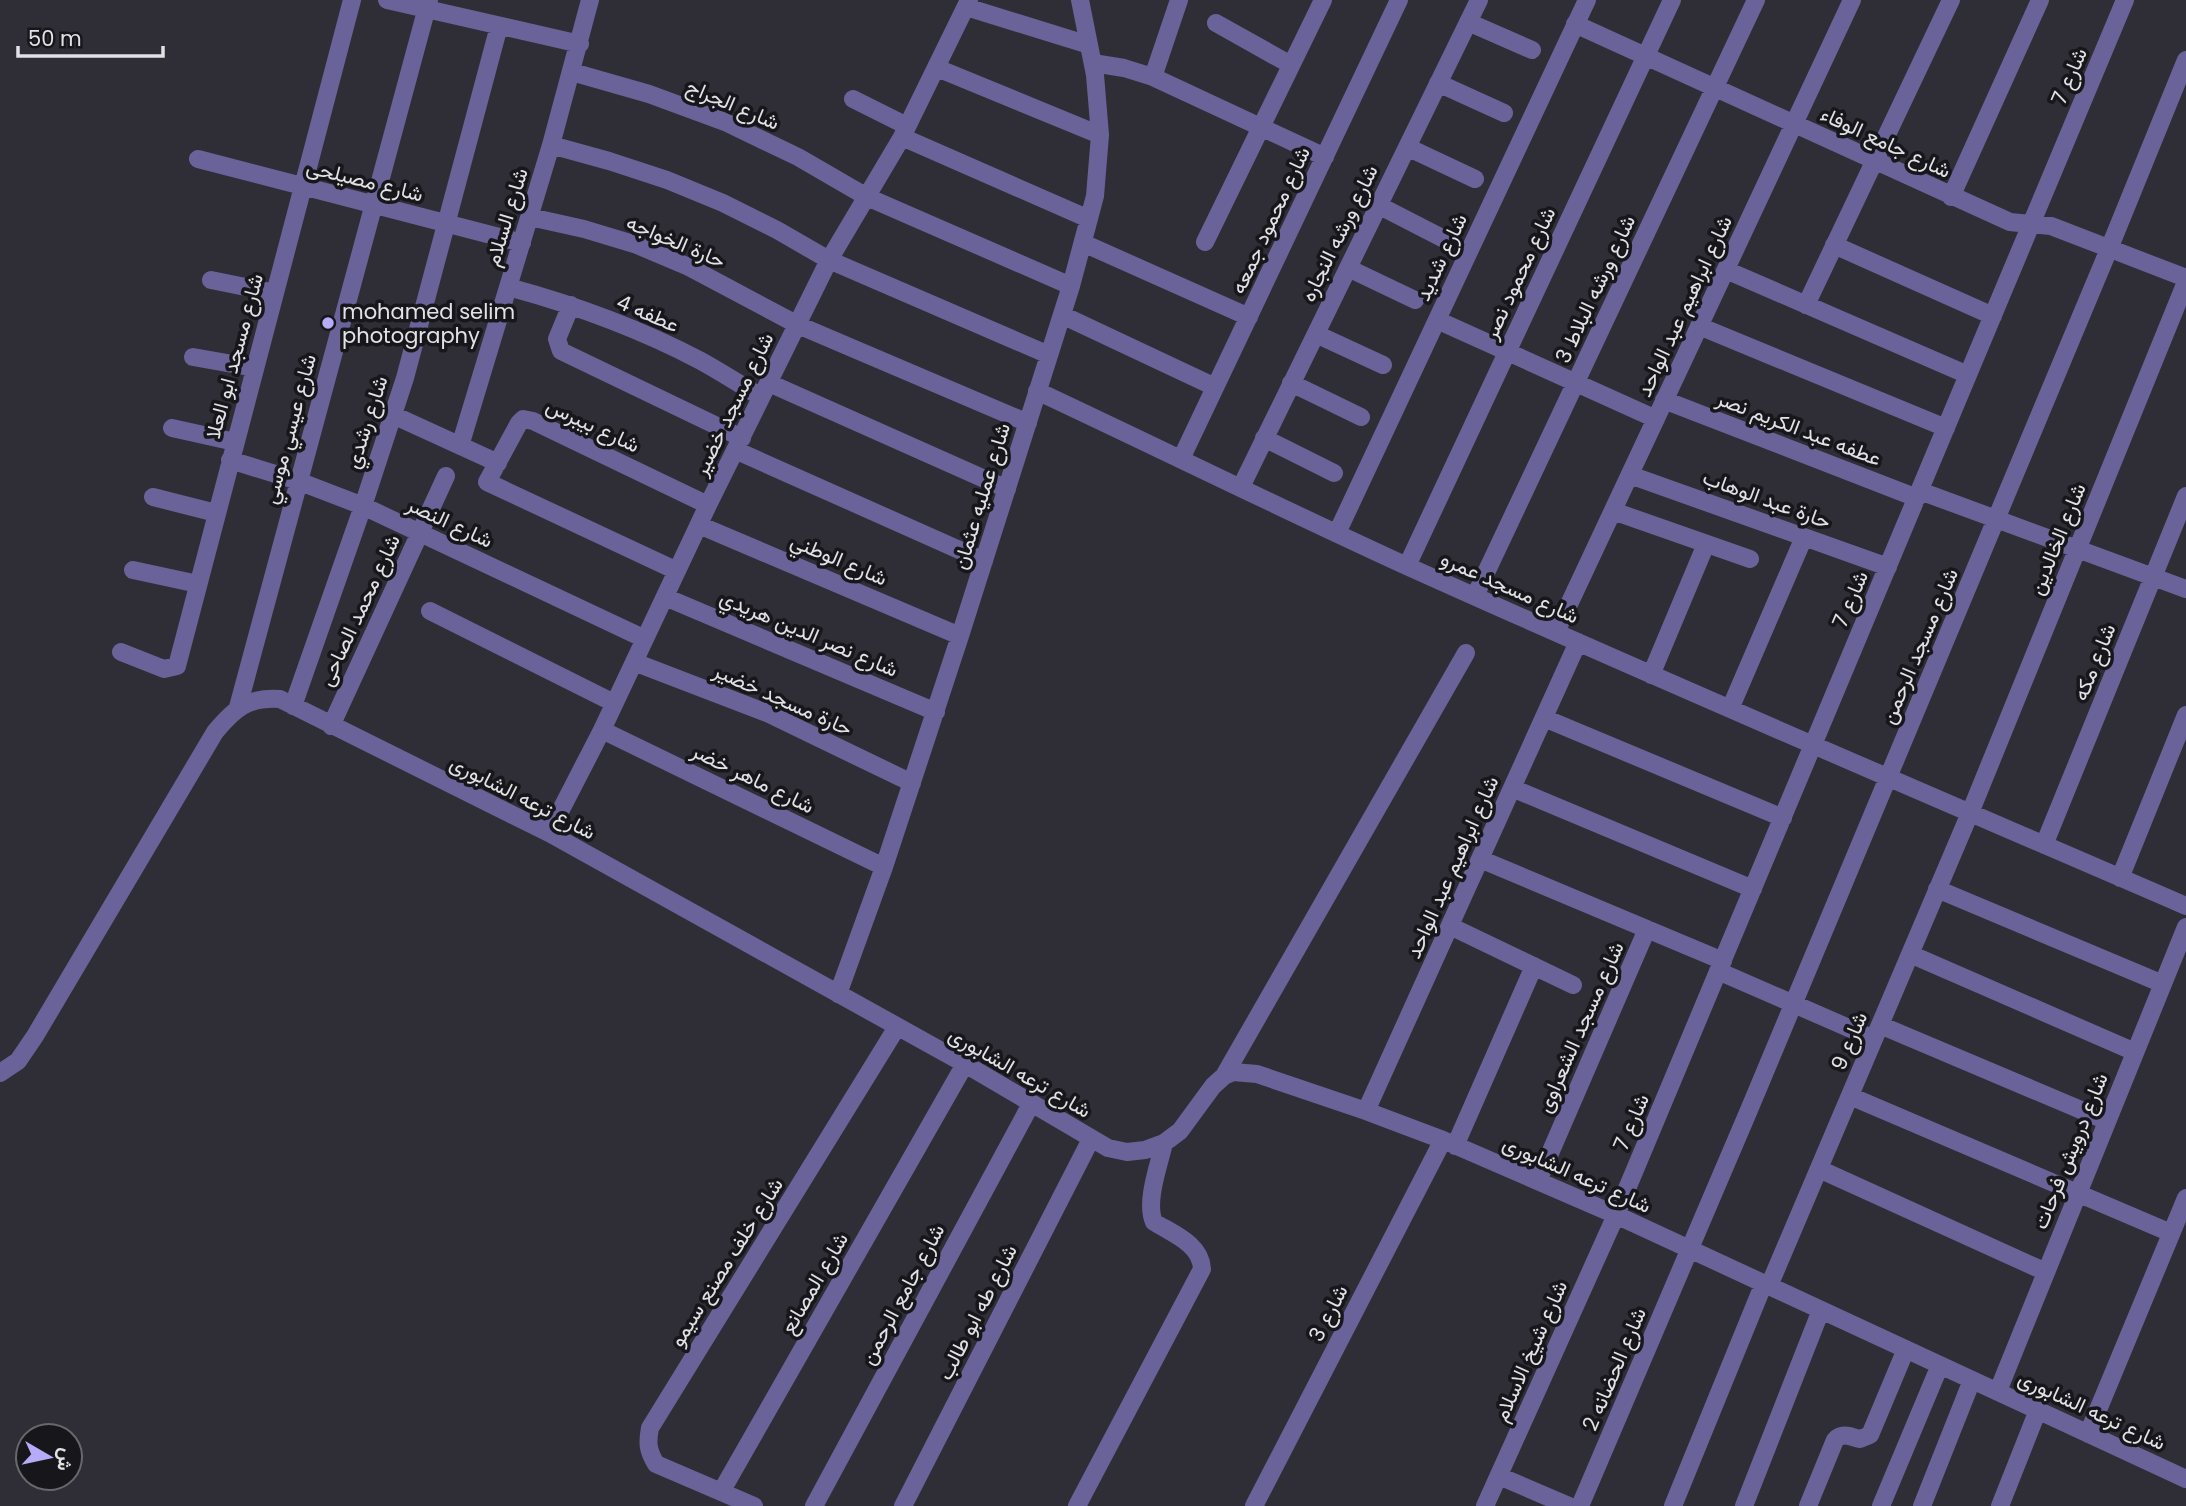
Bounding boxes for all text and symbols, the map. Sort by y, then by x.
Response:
scale bar [18,14,163,58]
text: 50 m [28,24,82,53]
street label: شارع 7 [2044,43,2094,109]
street label: شارع الجراج [682,71,784,137]
street label: شارع جامع الوفاء [1816,99,1956,185]
street label: شارع محمود جمعه [1223,142,1317,298]
street label: شارع مصيلحى [304,151,426,209]
street label: شارع ورشه النجاره [1293,160,1385,306]
street label: شارع السلام [477,164,535,270]
street label: شارع محمود نصر [1475,202,1562,345]
street label: حارة الخواجه [622,207,730,275]
street label: شارع شديد [1408,209,1474,305]
street label: شارع ورشه البلاط 3 [1548,210,1642,368]
street label: شارع ابراهيم عبد الواحد [1629,211,1739,401]
street label: شارع مسجد ابو العلا [198,270,270,442]
street label: عطفه 4 [612,287,684,339]
place label: mohamed selim photography [342,297,515,350]
marker: mohamed selim photography [320,315,336,331]
street label: شارع مسجد خضير [685,327,780,482]
street label: شارع عيسي موسي [255,351,326,508]
street label: شارع رشدي [337,372,397,473]
street label: عطفه عبد الكريم نصر [1711,383,1886,473]
street label: شارع بيبرس [541,391,645,459]
street label: شارع عمليه عثمان [945,419,1017,573]
street label: حارة عبد الوهاب [1699,462,1835,536]
street label: شارع الخالدين [2021,479,2093,599]
street label: شارع النصر [401,489,498,555]
street label: شارع الوطني [785,526,892,595]
street label: شارع محمد الصاحى [311,529,407,691]
street label: شارع مسجد عمرو [1437,544,1583,630]
street label: شارع مسجد الرحمن [1873,564,1965,728]
street label: شارع 7 [1825,566,1875,632]
street label: شارع نصر الدين هريدي [714,582,903,686]
street label: شارع مكه [2065,619,2123,705]
street label: حارة مسجد خضير [708,655,857,743]
street label: شارع ماهر خضر [686,735,819,820]
street label: شارع ترعه الشابورى [445,748,601,846]
street label: شارع ابراهيم عبد الواحد [1399,771,1505,963]
street label: شارع مسجد الشعراوى [1529,937,1631,1117]
street label: شارع 9 [1824,1007,1874,1075]
street label: شارع ترعه الشابورى [944,1019,1096,1125]
street label: شارع درويش فرحات [2025,1069,2115,1233]
street label: شارع 7 [1606,1089,1656,1155]
street label: شارع ترعه الشابورى [1498,1128,1656,1220]
street label: شارع خلف مصنع سيمو [662,1172,790,1352]
street label: شارع جامع الرحمن [853,1219,951,1369]
street label: شارع المصانع [773,1227,855,1339]
street label: شارع طه ابو طالب [930,1239,1024,1385]
street label: شارع شيخ الاسلام [1486,1276,1574,1426]
street label: شارع 3 [1301,1280,1355,1346]
street label: شارع الحضانه 2 [1575,1303,1653,1435]
street label: شارع ترعه الشابورى [2013,1363,2171,1457]
north arrow [14,1422,84,1492]
text: ش [50,1446,80,1473]

